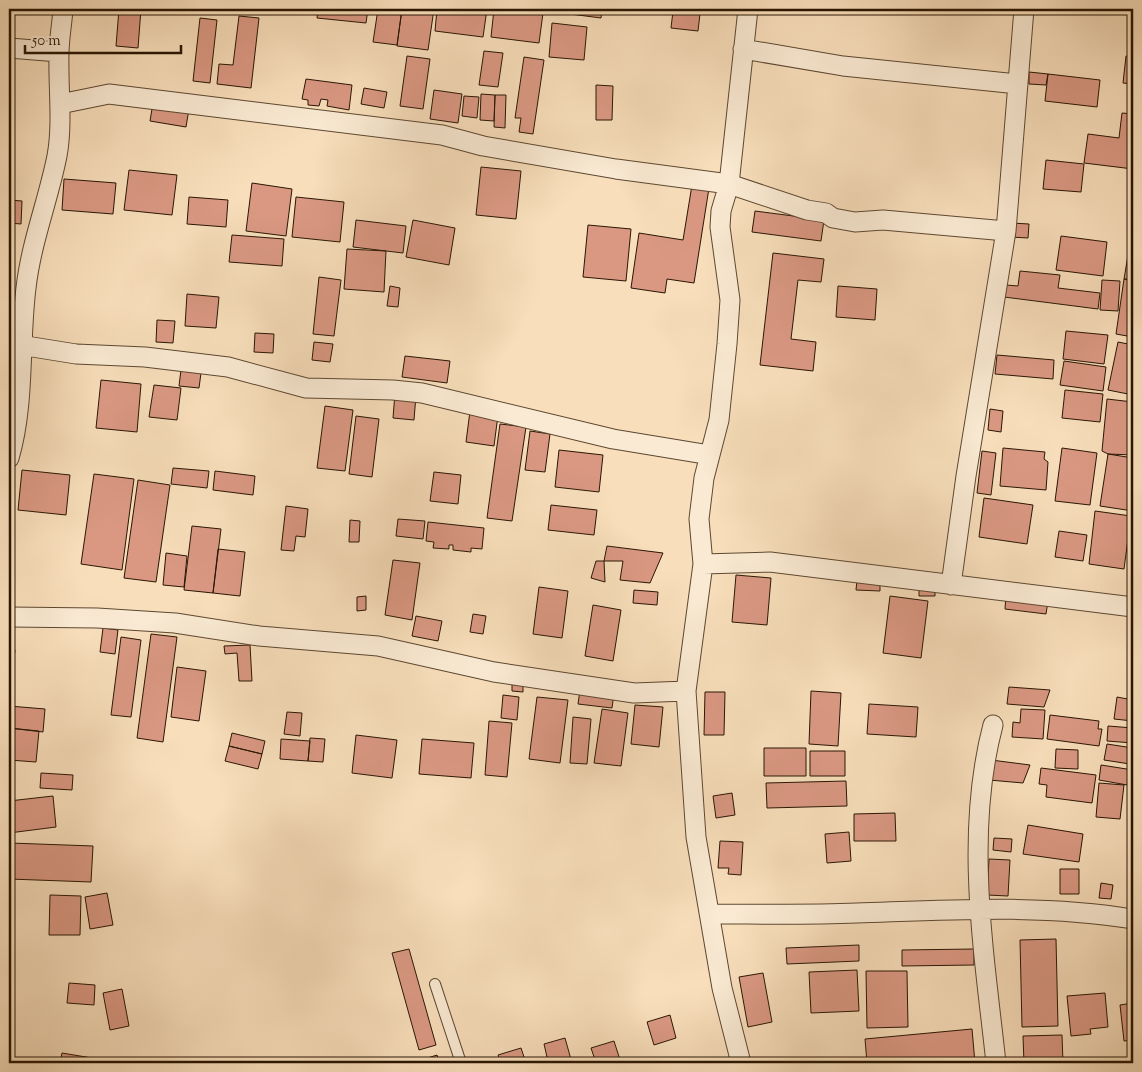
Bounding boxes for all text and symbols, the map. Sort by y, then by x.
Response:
scale bar [25,22,181,54]
text: 50 m [31,31,61,52]

